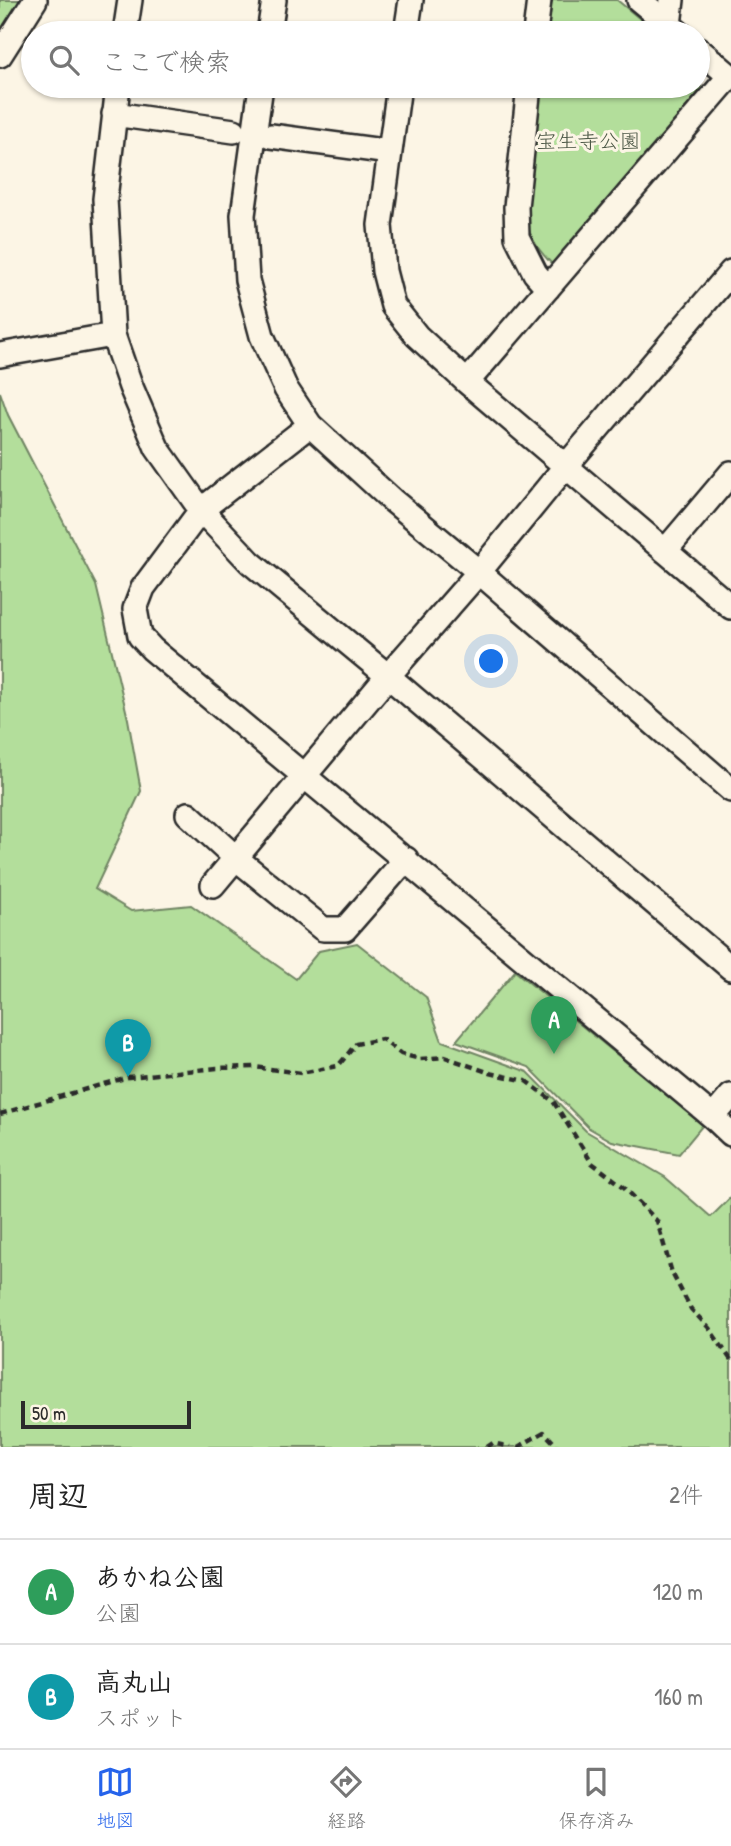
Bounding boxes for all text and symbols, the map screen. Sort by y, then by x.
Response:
search box [21,21,710,98]
icon: search [45,41,83,79]
text: ここで検索 [101,44,231,79]
park label: 宝生寺公園 [536,126,641,155]
your location [474,644,508,678]
pin: A [531,996,577,1054]
pin: B [105,1019,151,1077]
scale bar [21,1398,191,1430]
text: 50 m [32,1400,66,1426]
text: 周辺 [28,1475,88,1515]
text: 2件 [669,1479,703,1510]
text: あかね公園 [95,1559,225,1594]
text: A [45,1576,57,1607]
text: 120 m [653,1576,703,1607]
text: 公園 [95,1597,141,1628]
text: 高丸山 [95,1664,173,1699]
text: B [45,1681,57,1712]
text: 160 m [654,1681,703,1712]
text: スポット [95,1702,187,1733]
tab: 地図 [96,1763,135,1833]
tab: 経路 [327,1763,366,1833]
tab: 保存済み [558,1763,635,1833]

